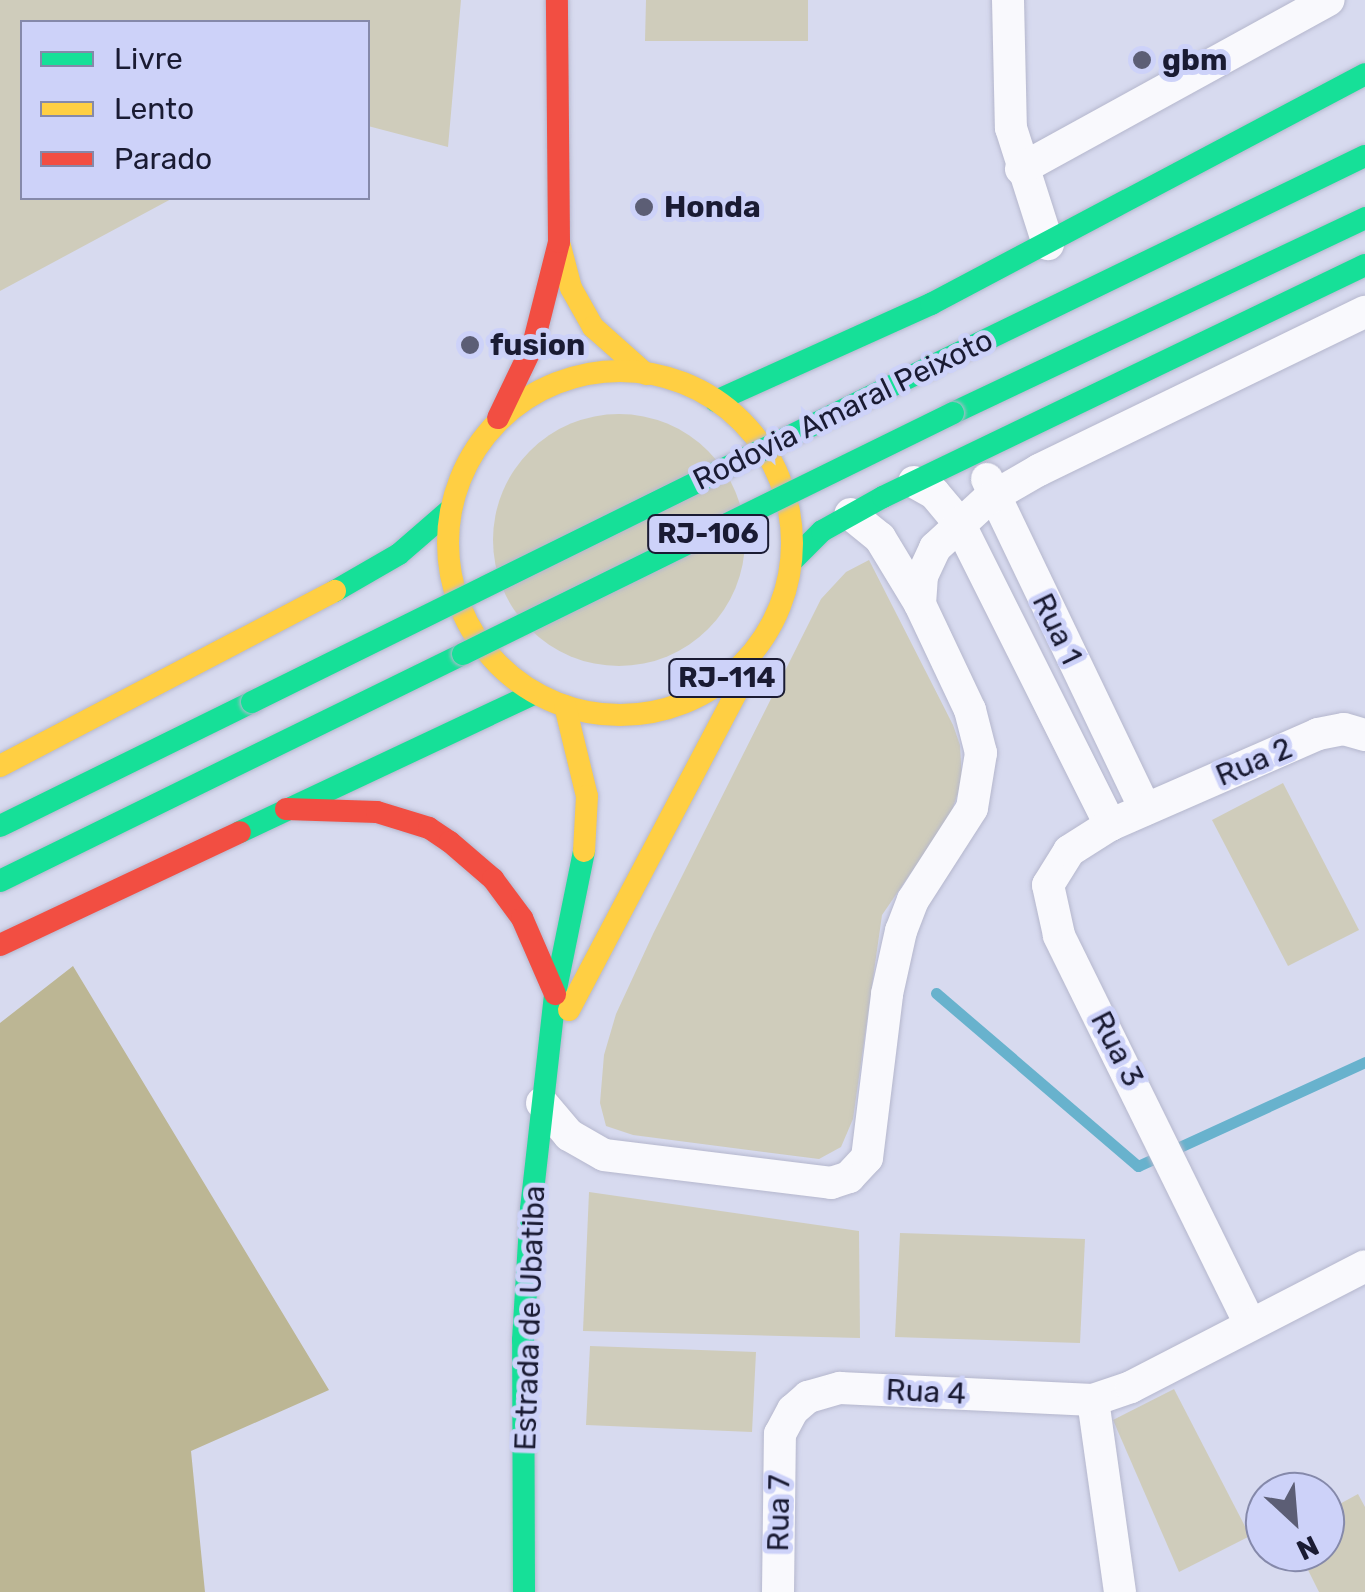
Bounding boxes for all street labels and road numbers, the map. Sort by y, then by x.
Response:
street label: Rodovia Amaral Peixoto [687,322,999,498]
road number: RJ-106 [646,511,770,557]
street label: Rua 1 [1025,588,1089,670]
road number: RJ-114 [667,655,787,701]
street label: Rua 2 [1211,730,1297,794]
street label: Rua 3 [1083,1005,1151,1093]
street label: Estrada de Ubatiba [507,1185,553,1451]
street label: Rua 4 [885,1372,967,1412]
street label: Rua 7 [760,1474,798,1552]

